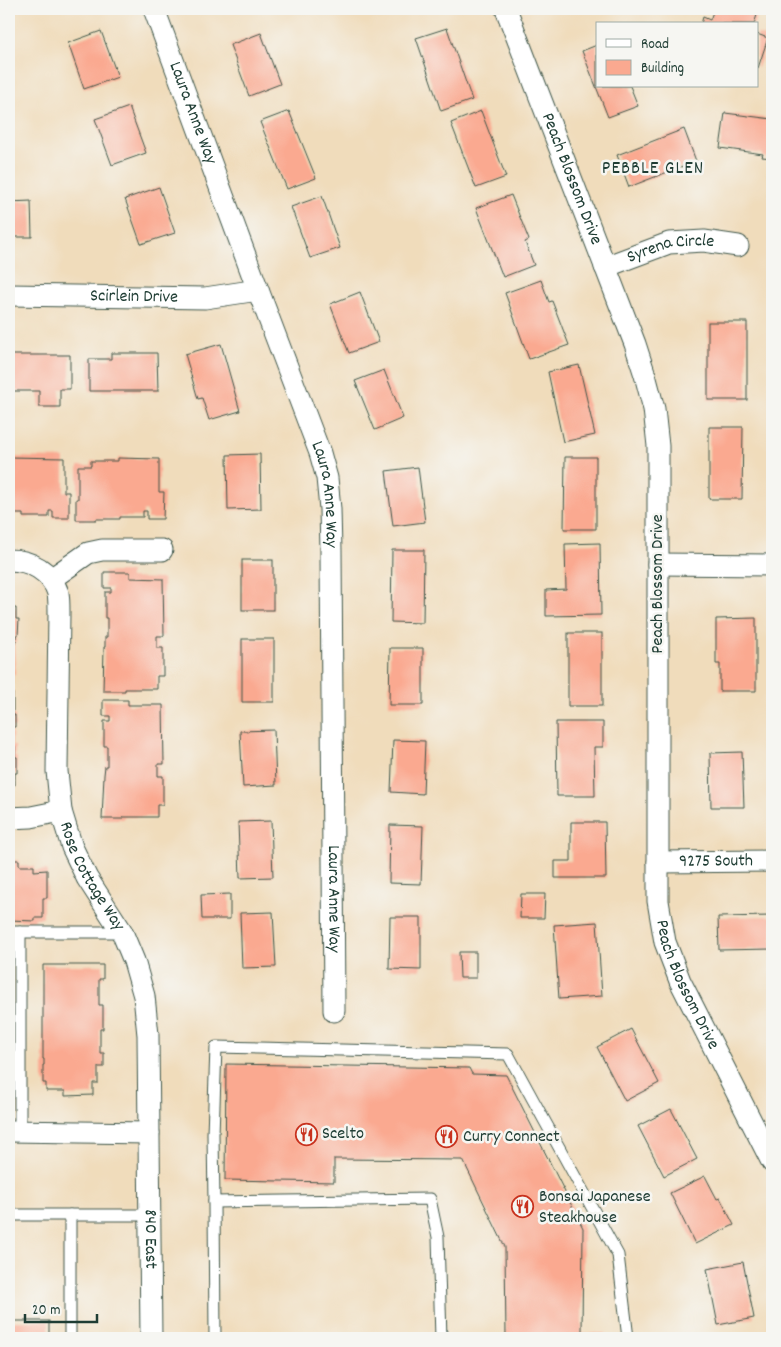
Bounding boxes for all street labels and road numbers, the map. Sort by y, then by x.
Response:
street label: Laura Anne Way [162,58,223,168]
street label: Peach Blossom Drive [535,109,608,248]
street label: Syrena Circle [623,228,716,270]
street label: Scirlein Drive [90,284,178,310]
street label: Laura Anne Way [304,438,343,549]
street label: Peach Blossom Drive [646,514,671,654]
street label: Rose Cottage Way [53,819,131,937]
street label: Laura Anne Way [320,845,346,953]
street label: 9275 South [679,849,753,874]
street label: Peach Blossom Drive [649,918,725,1054]
street label: 840 East [137,1209,163,1269]

